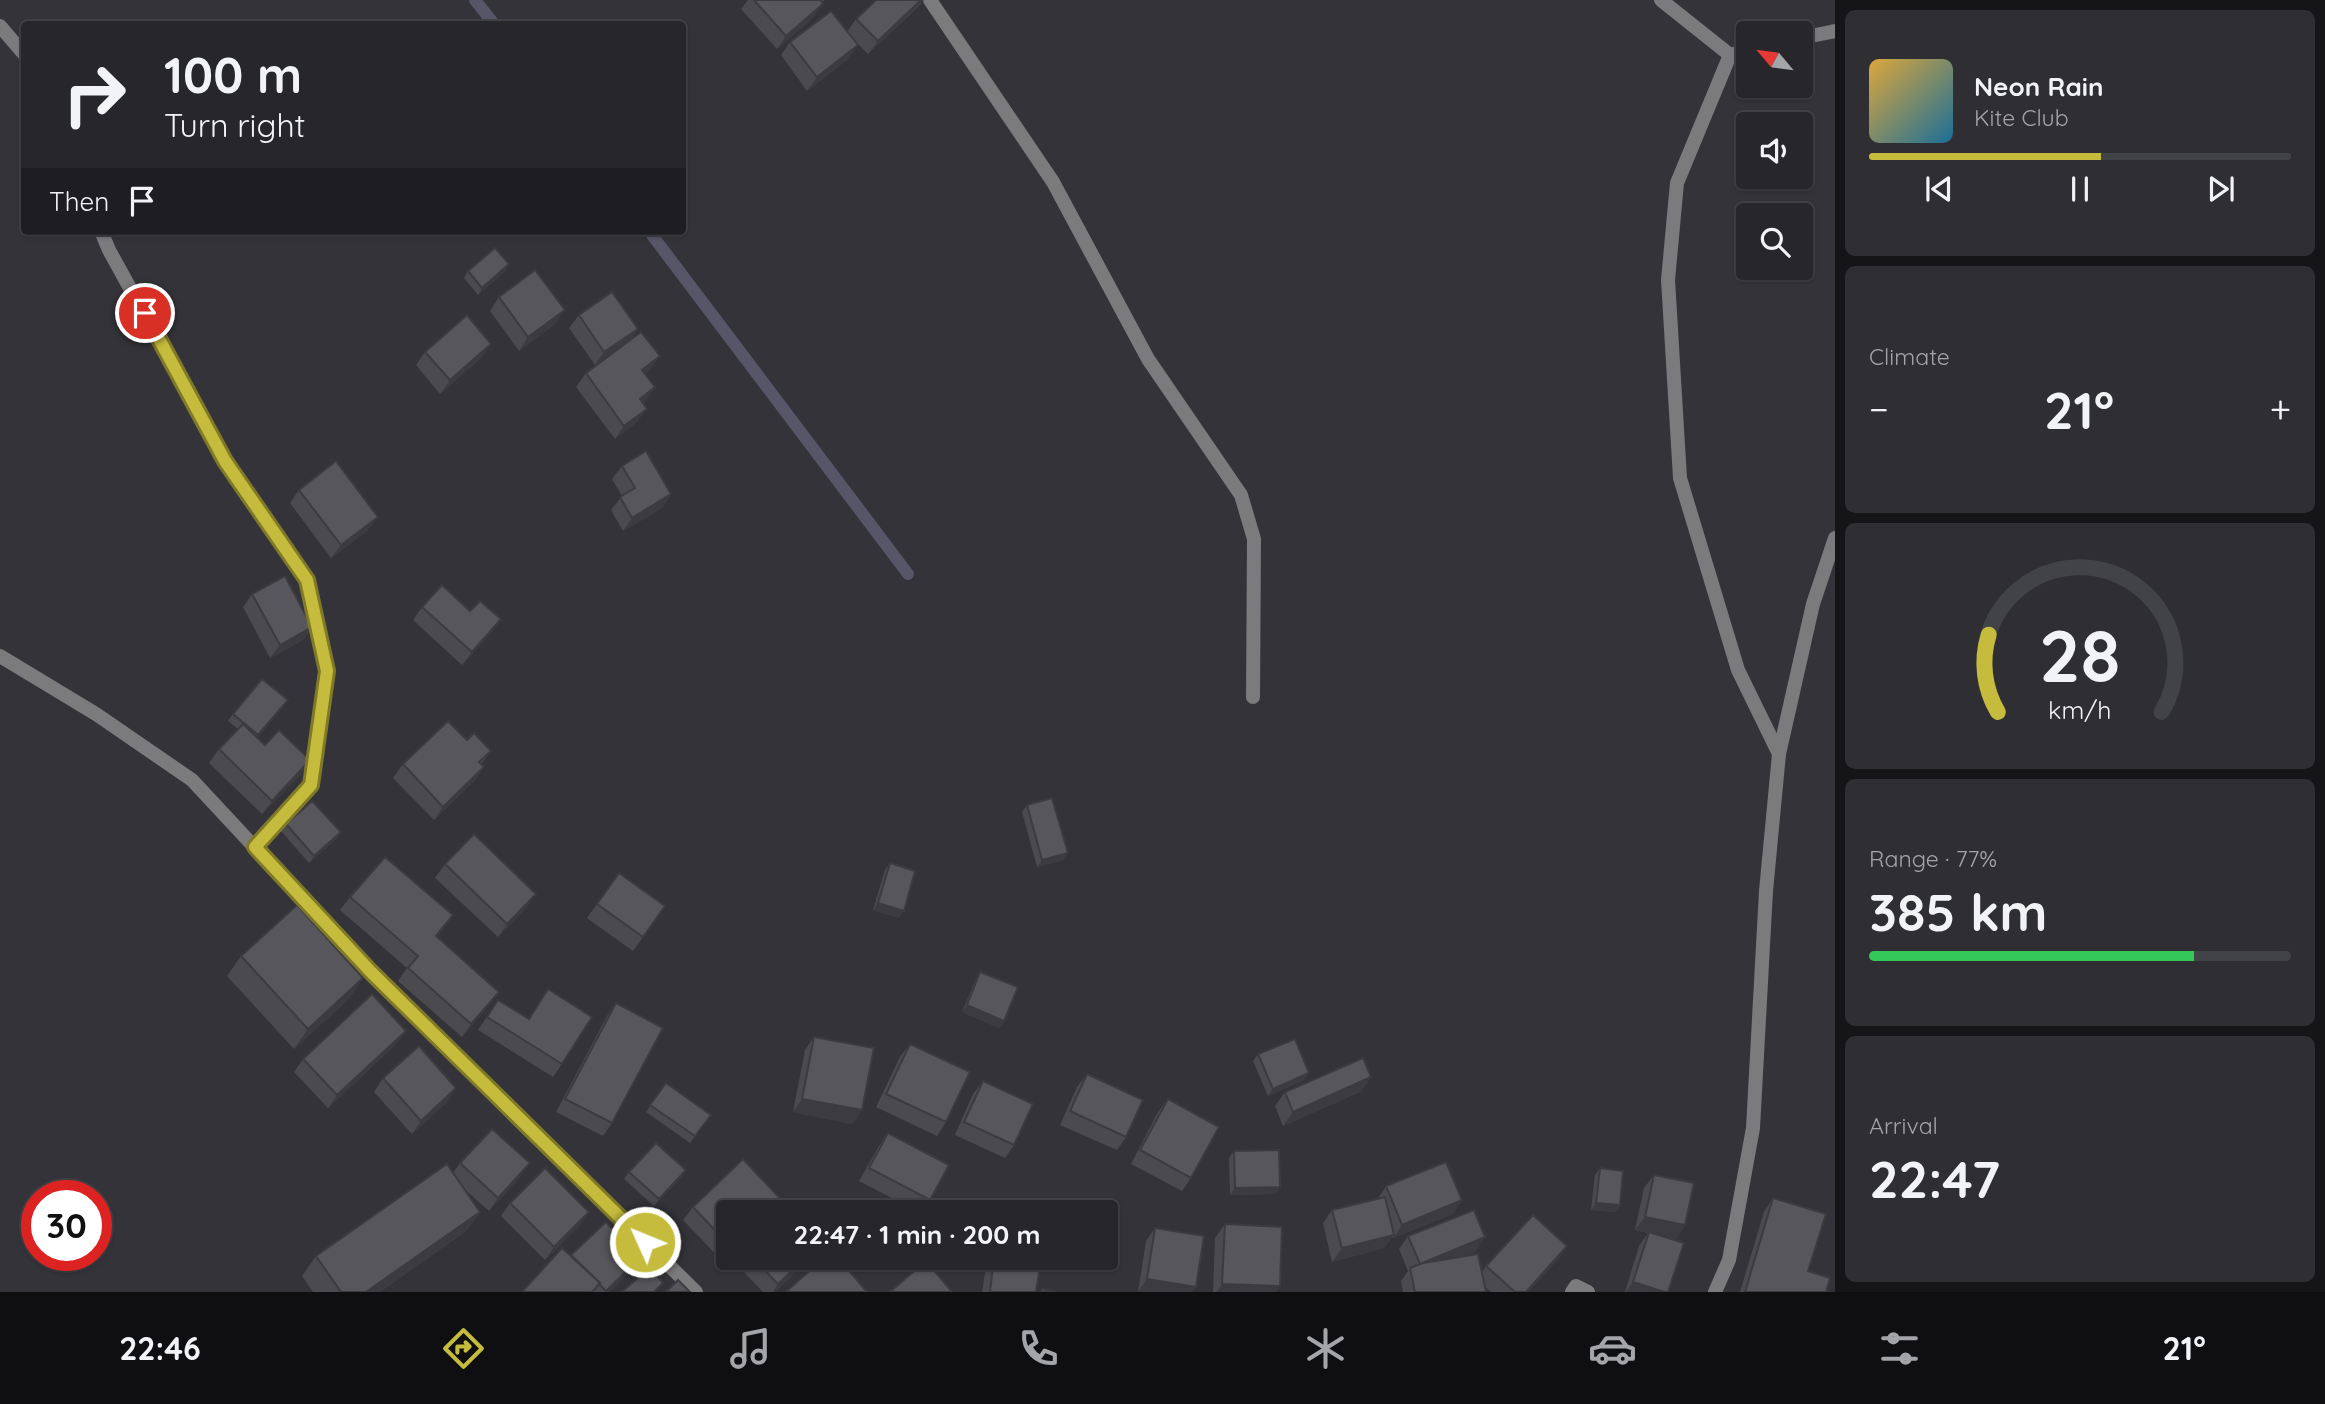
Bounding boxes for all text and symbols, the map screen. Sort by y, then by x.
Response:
north arrow [1736,21,1813,98]
map controls [1736,21,1813,280]
text: 100 m [164,44,302,105]
icon: right [49,49,140,140]
text: Neon Rain [1974,70,2103,103]
text: Kite Club [1974,103,2069,132]
text: Turn right [164,105,305,145]
button: sound [1736,112,1813,189]
icon: previous [1920,170,1958,208]
icon: pause [2061,170,2099,208]
icon: next [2202,170,2240,208]
icon: arrive [123,182,161,220]
text: Then [49,185,109,218]
button: search [1736,203,1813,280]
pin [115,283,175,343]
icon: arrive [126,294,164,332]
text: Climate [1869,342,1950,371]
text: 21° [2044,377,2114,442]
text: − [1869,385,1889,433]
text: + [2270,385,2291,433]
text: 28 [2039,609,2121,700]
text: km/h [2048,694,2112,725]
text: Range · 77% [1869,844,1997,873]
text: 385 km [1869,879,2047,944]
text: Arrival [1869,1111,1938,1140]
text: 22:47 [1869,1146,2000,1211]
speed limit sign: 30 [21,1180,112,1271]
position arrow [608,1205,682,1279]
text: 22:47 · 1 min · 200 m [793,1218,1041,1251]
icon: directions [439,1324,488,1373]
icon: music [726,1324,775,1373]
icon: phone [1014,1324,1063,1373]
icon: climate [1301,1324,1350,1373]
icon: car [1588,1324,1637,1373]
icon: filters [1875,1324,1924,1373]
text: 22:46 [119,1328,201,1368]
text: 21° [2163,1328,2206,1368]

